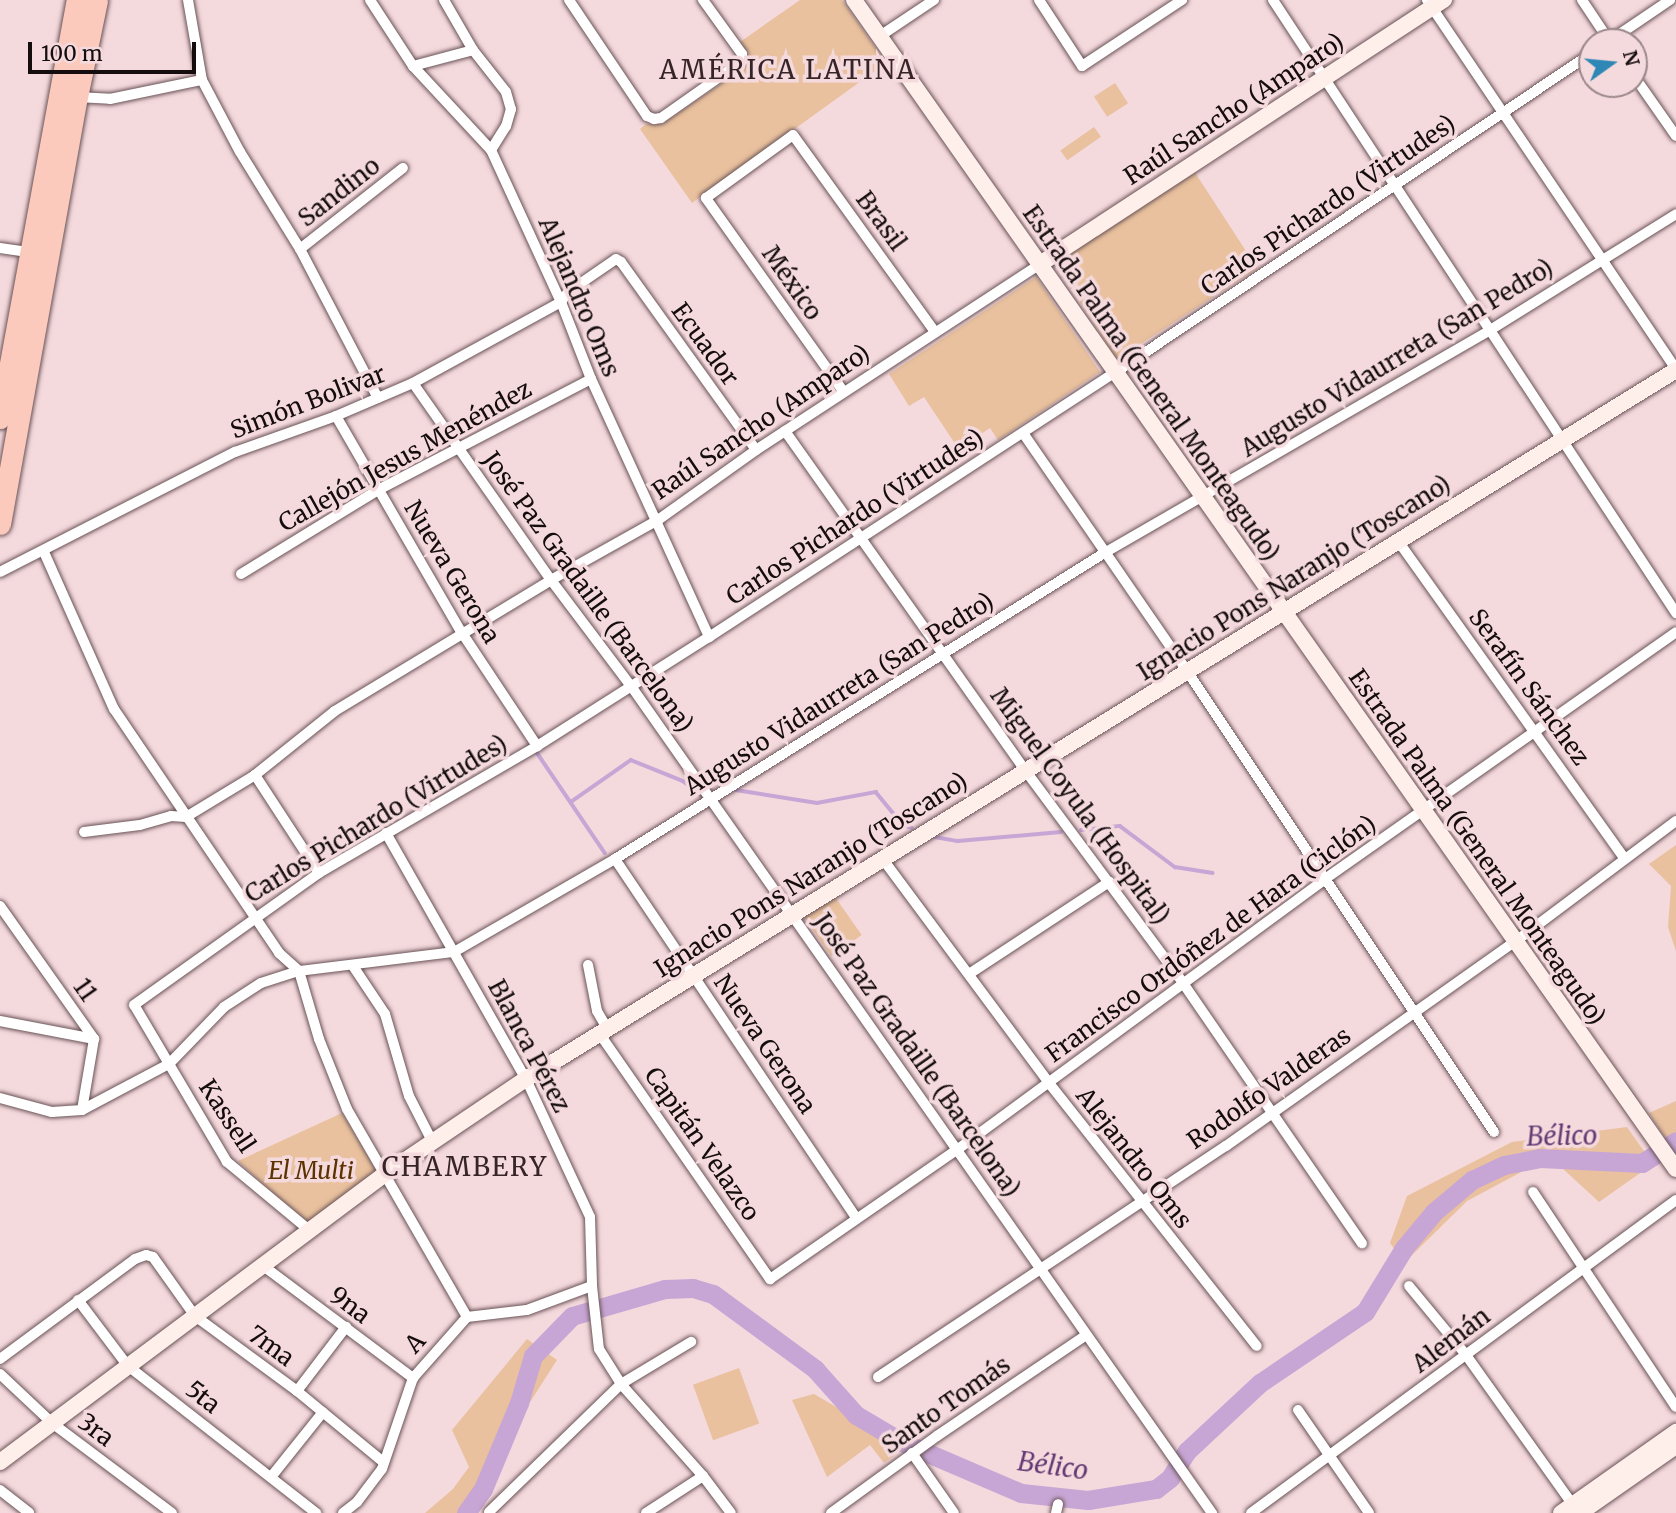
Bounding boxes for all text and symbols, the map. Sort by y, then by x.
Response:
street label: Raúl Sancho (Amparo) [1119,27,1349,191]
scale bar [32,28,200,72]
north arrow [1578,28,1648,98]
text: 100 m [41,40,103,67]
text: N [1618,48,1645,68]
district label: AMÉRICA LATINA [661,54,915,86]
street label: Carlos Pichardo (Virtudes) [1195,109,1461,301]
street label: Sandino [292,151,386,233]
street label: Brasil [850,186,912,256]
street label: Estrada Palma (General Monteagudo) [1017,200,1285,566]
street label: Alejandro Oms [532,213,626,381]
street label: México [756,240,828,326]
street label: Augusto Vidaurreta (San Pedro) [1236,253,1558,463]
street label: Ecuador [665,297,745,391]
street label: Raúl Sancho (Amparo) [647,338,875,506]
street label: Simón Bolivar [227,359,389,445]
street label: Callejón Jesus Menéndez [274,374,536,538]
street label: Carlos Pichardo (Virtudes) [721,423,989,611]
street label: José Paz Gradaille (Barcelona) [477,446,699,738]
street label: Ignacio Pons Naranjo (Toscano) [1132,469,1456,687]
street label: Nueva Gerona [398,495,506,649]
street label: Augusto Vidaurreta (San Pedro) [679,587,999,801]
street label: Serafín Sánchez [1463,603,1595,771]
street label: Estrada Palma (General Monteagudo) [1343,664,1611,1030]
street label: Miguel Coyula (Hospital) [985,682,1175,930]
street label: Carlos Pichardo (Virtudes) [240,729,512,909]
street label: Ignacio Pons Naranjo (Toscano) [649,766,973,984]
street label: Francisco Ordóñez de Hara (Ciclón) [1040,809,1382,1069]
street label: José Paz Gradaille (Barcelona) [808,908,1026,1202]
street label: Nueva Gerona [708,969,822,1119]
street label: 11 [67,973,103,1007]
street label: Blanca Pérez [482,975,576,1117]
street label: Rodolfo Valderas [1182,1021,1356,1155]
street label: Capitán Velazco [638,1062,766,1226]
street label: Kassell [193,1074,261,1158]
street label: Alejandro Oms [1070,1082,1198,1234]
water label: Bélico [1526,1120,1598,1152]
district label: CHAMBERY [383,1151,547,1183]
park label: El Multi [268,1157,354,1185]
street label: 9na [324,1280,376,1330]
street label: Alemán [1406,1301,1496,1379]
street label: 7ma [242,1320,300,1372]
street label: A [399,1327,431,1359]
street label: Santo Tomás [876,1350,1016,1460]
street label: 5ta [180,1375,226,1419]
street label: 3ra [73,1407,119,1453]
water label: Bélico [1016,1446,1090,1486]

